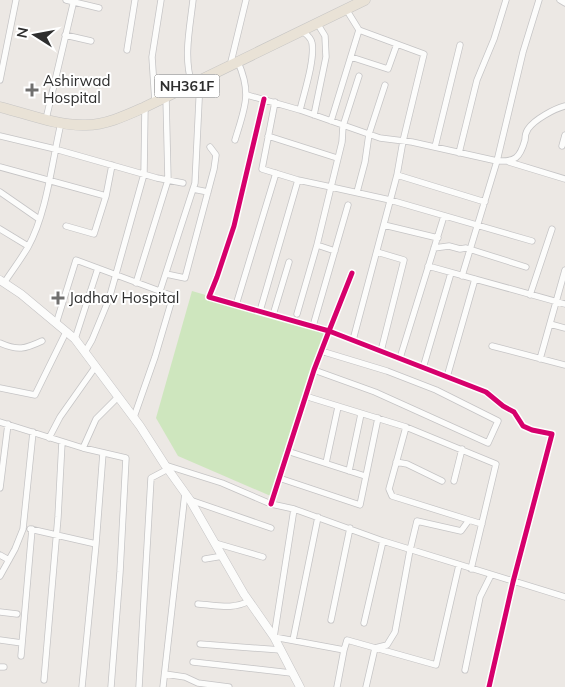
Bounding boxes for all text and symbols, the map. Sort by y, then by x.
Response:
north arrow [10,10,60,60]
text: N [12,26,32,39]
place label: Ashirwad Hospital [43,71,111,107]
road number: NH361F [154,74,220,98]
marker: Ashirwad Hospital [25,83,39,97]
place label: Jadhav Hospital [69,288,179,307]
marker: Jadhav Hospital [51,291,65,305]

